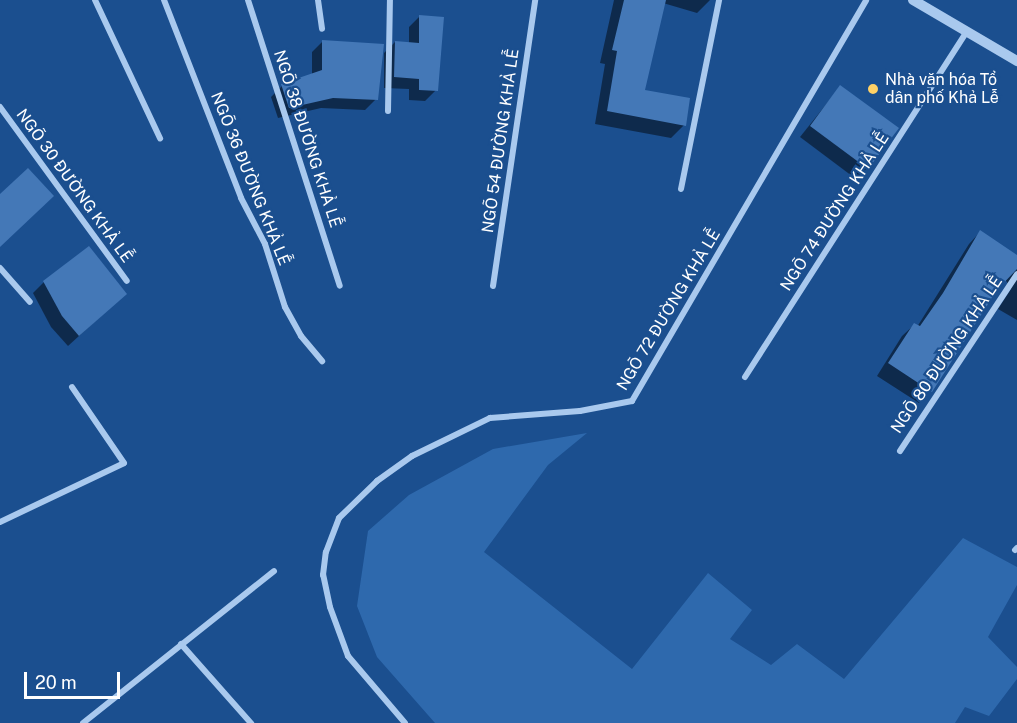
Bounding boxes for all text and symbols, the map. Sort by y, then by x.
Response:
street label: NGÕ 38 ĐƯỜNG KHẢ LỄ [269,48,345,230]
street label: NGÕ 54 ĐƯỜNG KHẢ LỄ [479,48,523,234]
place label: Nhà văn hóa Tổ dân phố Khả Lễ [885,70,999,108]
marker: Nhà văn hóa Tổ dân phố Khả Lễ [866,82,880,96]
street label: NGÕ 36 ĐƯỜNG KHẢ LỄ [206,89,294,269]
street label: NGÕ 30 ĐƯỜNG KHẢ LỄ [12,105,136,267]
street label: NGÕ 74 ĐƯỜNG KHẢ LỄ [777,129,893,295]
street label: NGÕ 72 ĐƯỜNG KHẢ LỄ [613,226,725,394]
street label: NGÕ 80 ĐƯỜNG KHẢ LỄ [887,273,1007,437]
scale bar [27,660,123,698]
text: 20 m [35,672,77,693]

